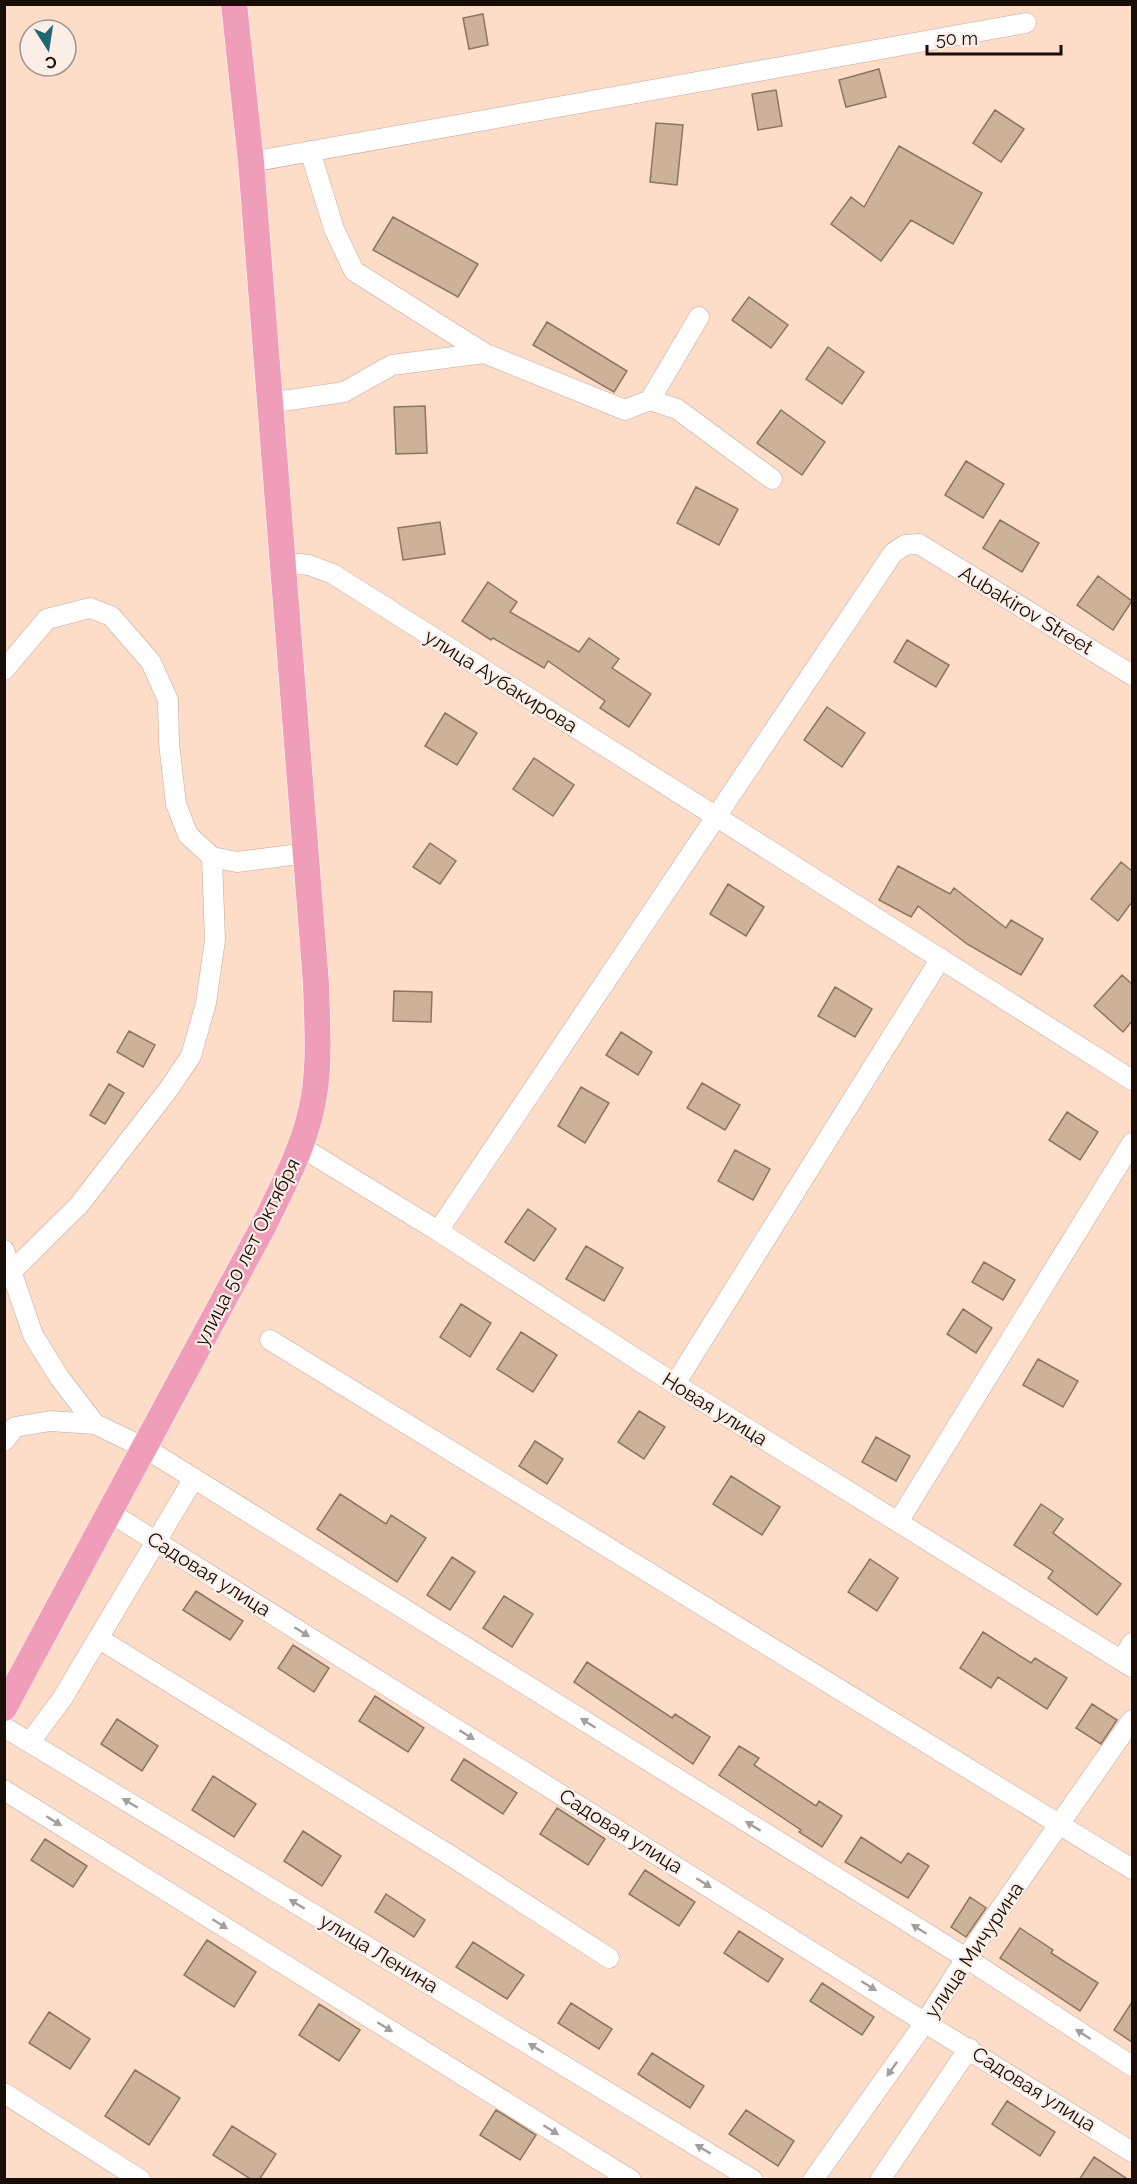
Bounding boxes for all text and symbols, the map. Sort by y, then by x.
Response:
north arrow [18,18,78,78]
scale bar [927,18,1060,56]
text: 50 m [936,28,978,49]
text: С [44,52,58,73]
street label: Aubakirov Street [955,560,1098,660]
street label: улица Аубакирова [420,624,582,738]
street label: улица 50 лет Октября [189,1154,305,1350]
street label: Новая улица [658,1367,772,1451]
street label: Садовая улица [143,1526,275,1622]
one-way arrow [294,1626,310,1637]
one-way arrow [580,1718,596,1729]
one-way arrow [459,1730,475,1741]
street label: Садовая улица [555,1783,687,1879]
one-way arrow [122,1797,138,1808]
one-way arrow [46,1816,62,1827]
one-way arrow [745,1821,762,1832]
one-way arrow [696,1877,712,1888]
street label: улица Мичурина [920,1877,1028,2023]
one-way arrow [289,1898,305,1909]
street label: улица Ленина [315,1908,443,1998]
one-way arrow [212,1919,228,1930]
one-way arrow [911,1924,927,1935]
one-way arrow [861,1980,878,1991]
one-way arrow [377,2022,394,2033]
one-way arrow [1075,2029,1092,2040]
street label: Садовая улица [968,2041,1100,2137]
one-way arrow [528,2043,544,2054]
one-way arrow [886,2060,898,2076]
one-way arrow [543,2125,559,2136]
one-way arrow [695,2144,711,2155]

